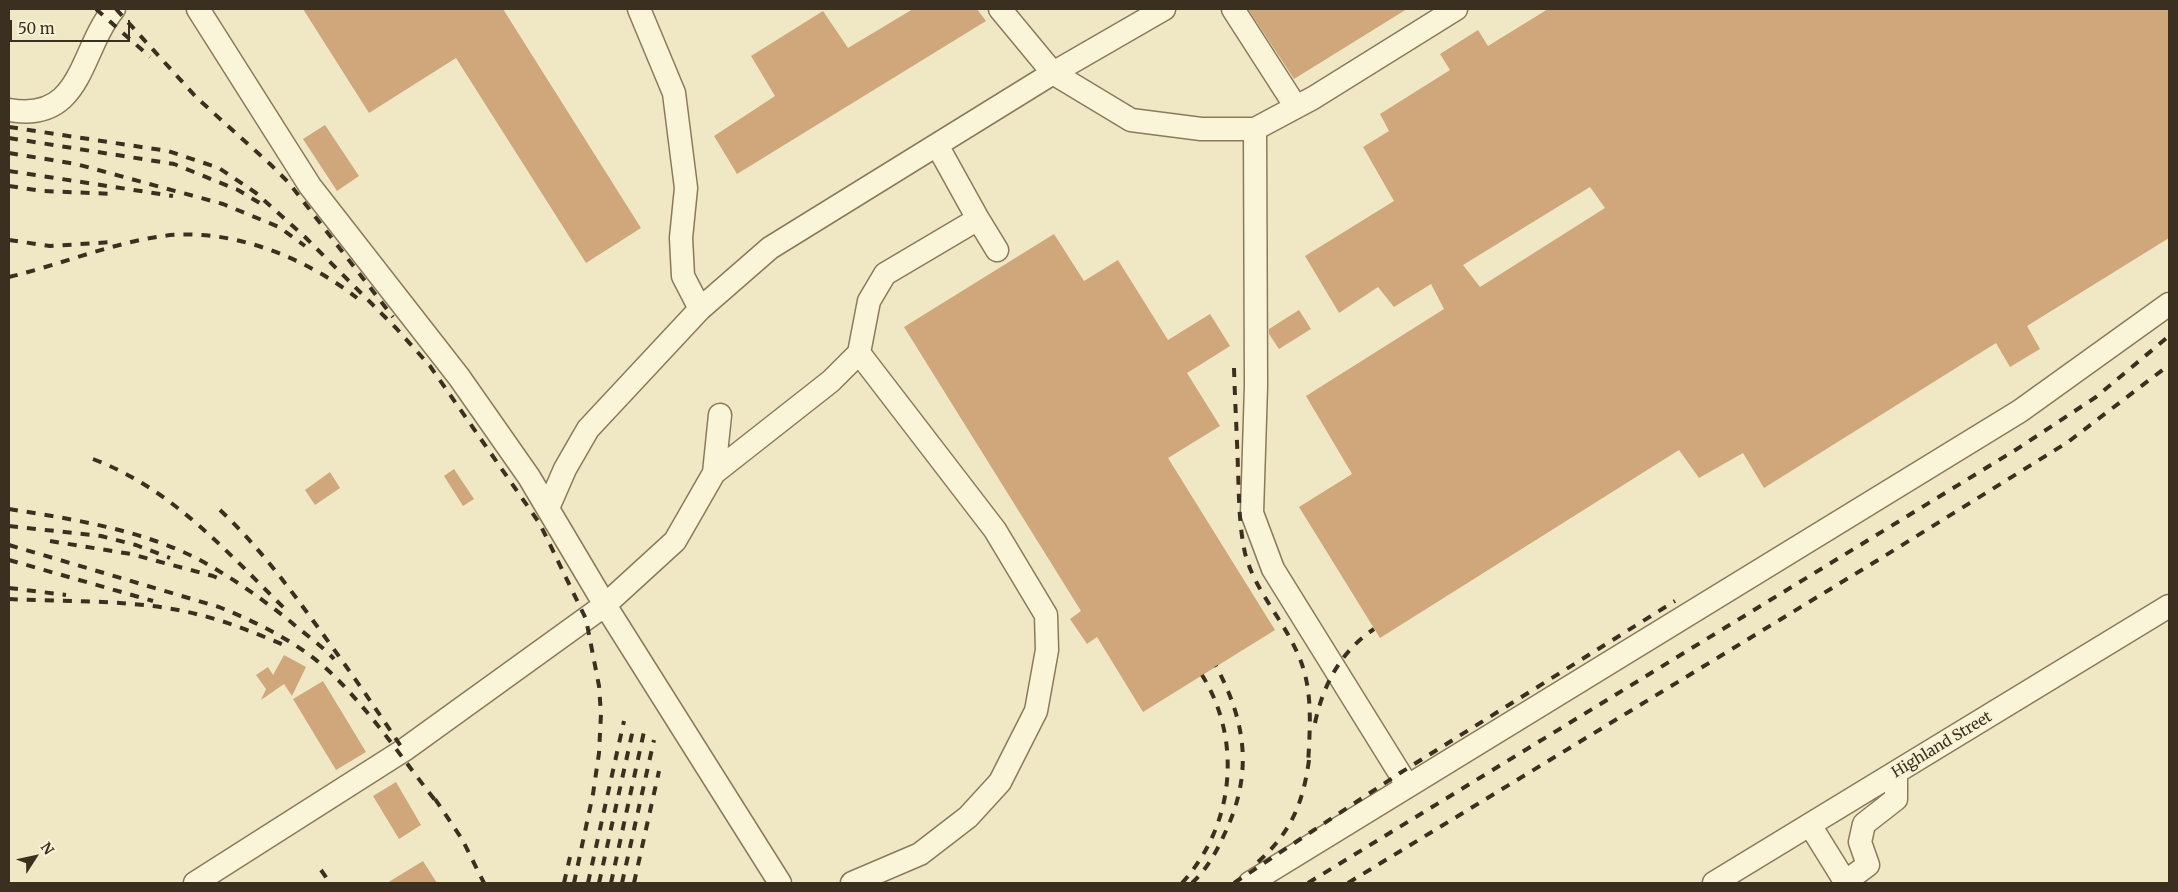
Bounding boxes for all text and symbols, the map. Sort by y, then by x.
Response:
scale bar [12,10,132,42]
text: 50 m [18,19,55,38]
street label: Highland Street [1889,708,1995,782]
north arrow [10,832,60,882]
text: N [37,839,58,858]

